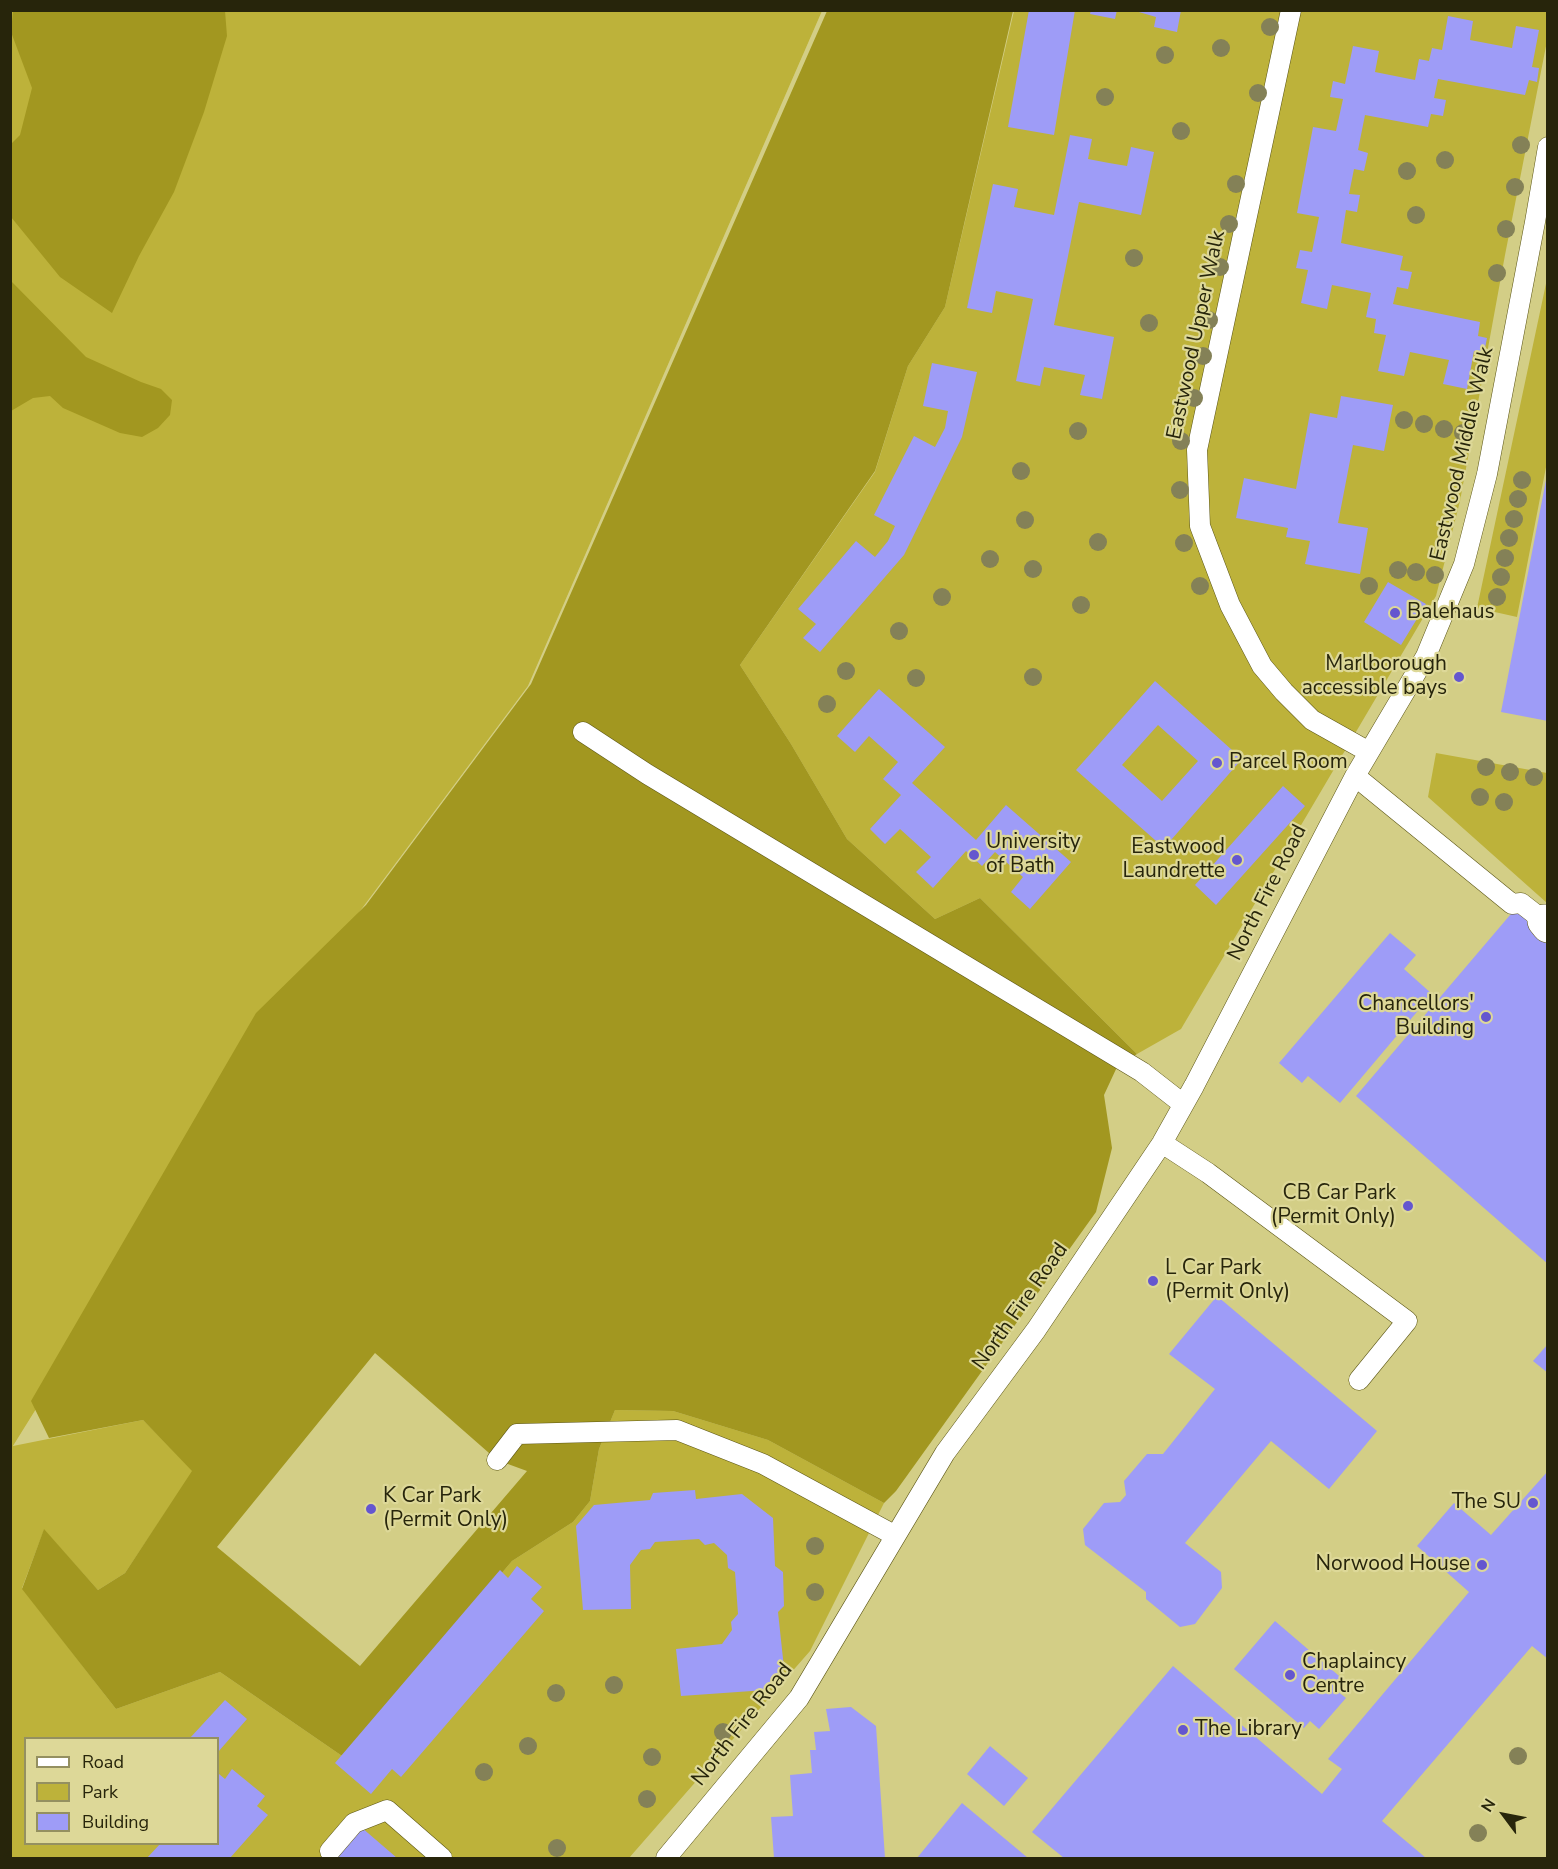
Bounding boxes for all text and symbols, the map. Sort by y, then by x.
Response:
street label: Eastwood Upper Walk [1163,228,1231,442]
street label: Eastwood Middle Walk [1426,344,1500,564]
place label: Balehaus [1407,600,1495,626]
marker: Balehaus [1388,606,1402,620]
place label: Marlborough accessible bays [1302,652,1447,702]
marker: Marlborough accessible bays [1452,670,1466,684]
place label: Parcel Room [1229,750,1348,776]
marker: Parcel Room [1210,756,1224,770]
street label: North Fire Road [1223,821,1313,965]
place label: University of Bath [986,830,1081,880]
place label: Eastwood Laundrette [1122,835,1225,885]
marker: University of Bath [967,848,981,862]
marker: Eastwood Laundrette [1230,853,1244,867]
place label: Chancellors' Building [1358,992,1474,1042]
marker: Chancellors' Building [1479,1010,1493,1024]
place label: CB Car Park (Permit Only) [1271,1181,1396,1231]
marker: CB Car Park (Permit Only) [1401,1199,1415,1213]
street label: North Fire Road [968,1239,1074,1375]
place label: L Car Park (Permit Only) [1165,1256,1290,1306]
marker: L Car Park (Permit Only) [1146,1274,1160,1288]
place label: K Car Park (Permit Only) [383,1484,508,1534]
place label: The SU [1452,1490,1521,1516]
marker: The SU [1526,1496,1540,1510]
marker: K Car Park (Permit Only) [364,1502,378,1516]
place label: Norwood House [1315,1552,1470,1578]
marker: Norwood House [1475,1558,1489,1572]
place label: Chaplaincy Centre [1302,1650,1406,1700]
street label: North Fire Road [687,1658,799,1792]
marker: Chaplaincy Centre [1283,1668,1297,1682]
place label: The Library [1195,1717,1302,1743]
marker: The Library [1176,1723,1190,1737]
legend [24,1737,219,1845]
text: Road [82,1750,124,1774]
text: Park [82,1780,118,1804]
north arrow [1474,1785,1534,1845]
text: N [1476,1795,1501,1816]
text: Building [82,1810,149,1834]

